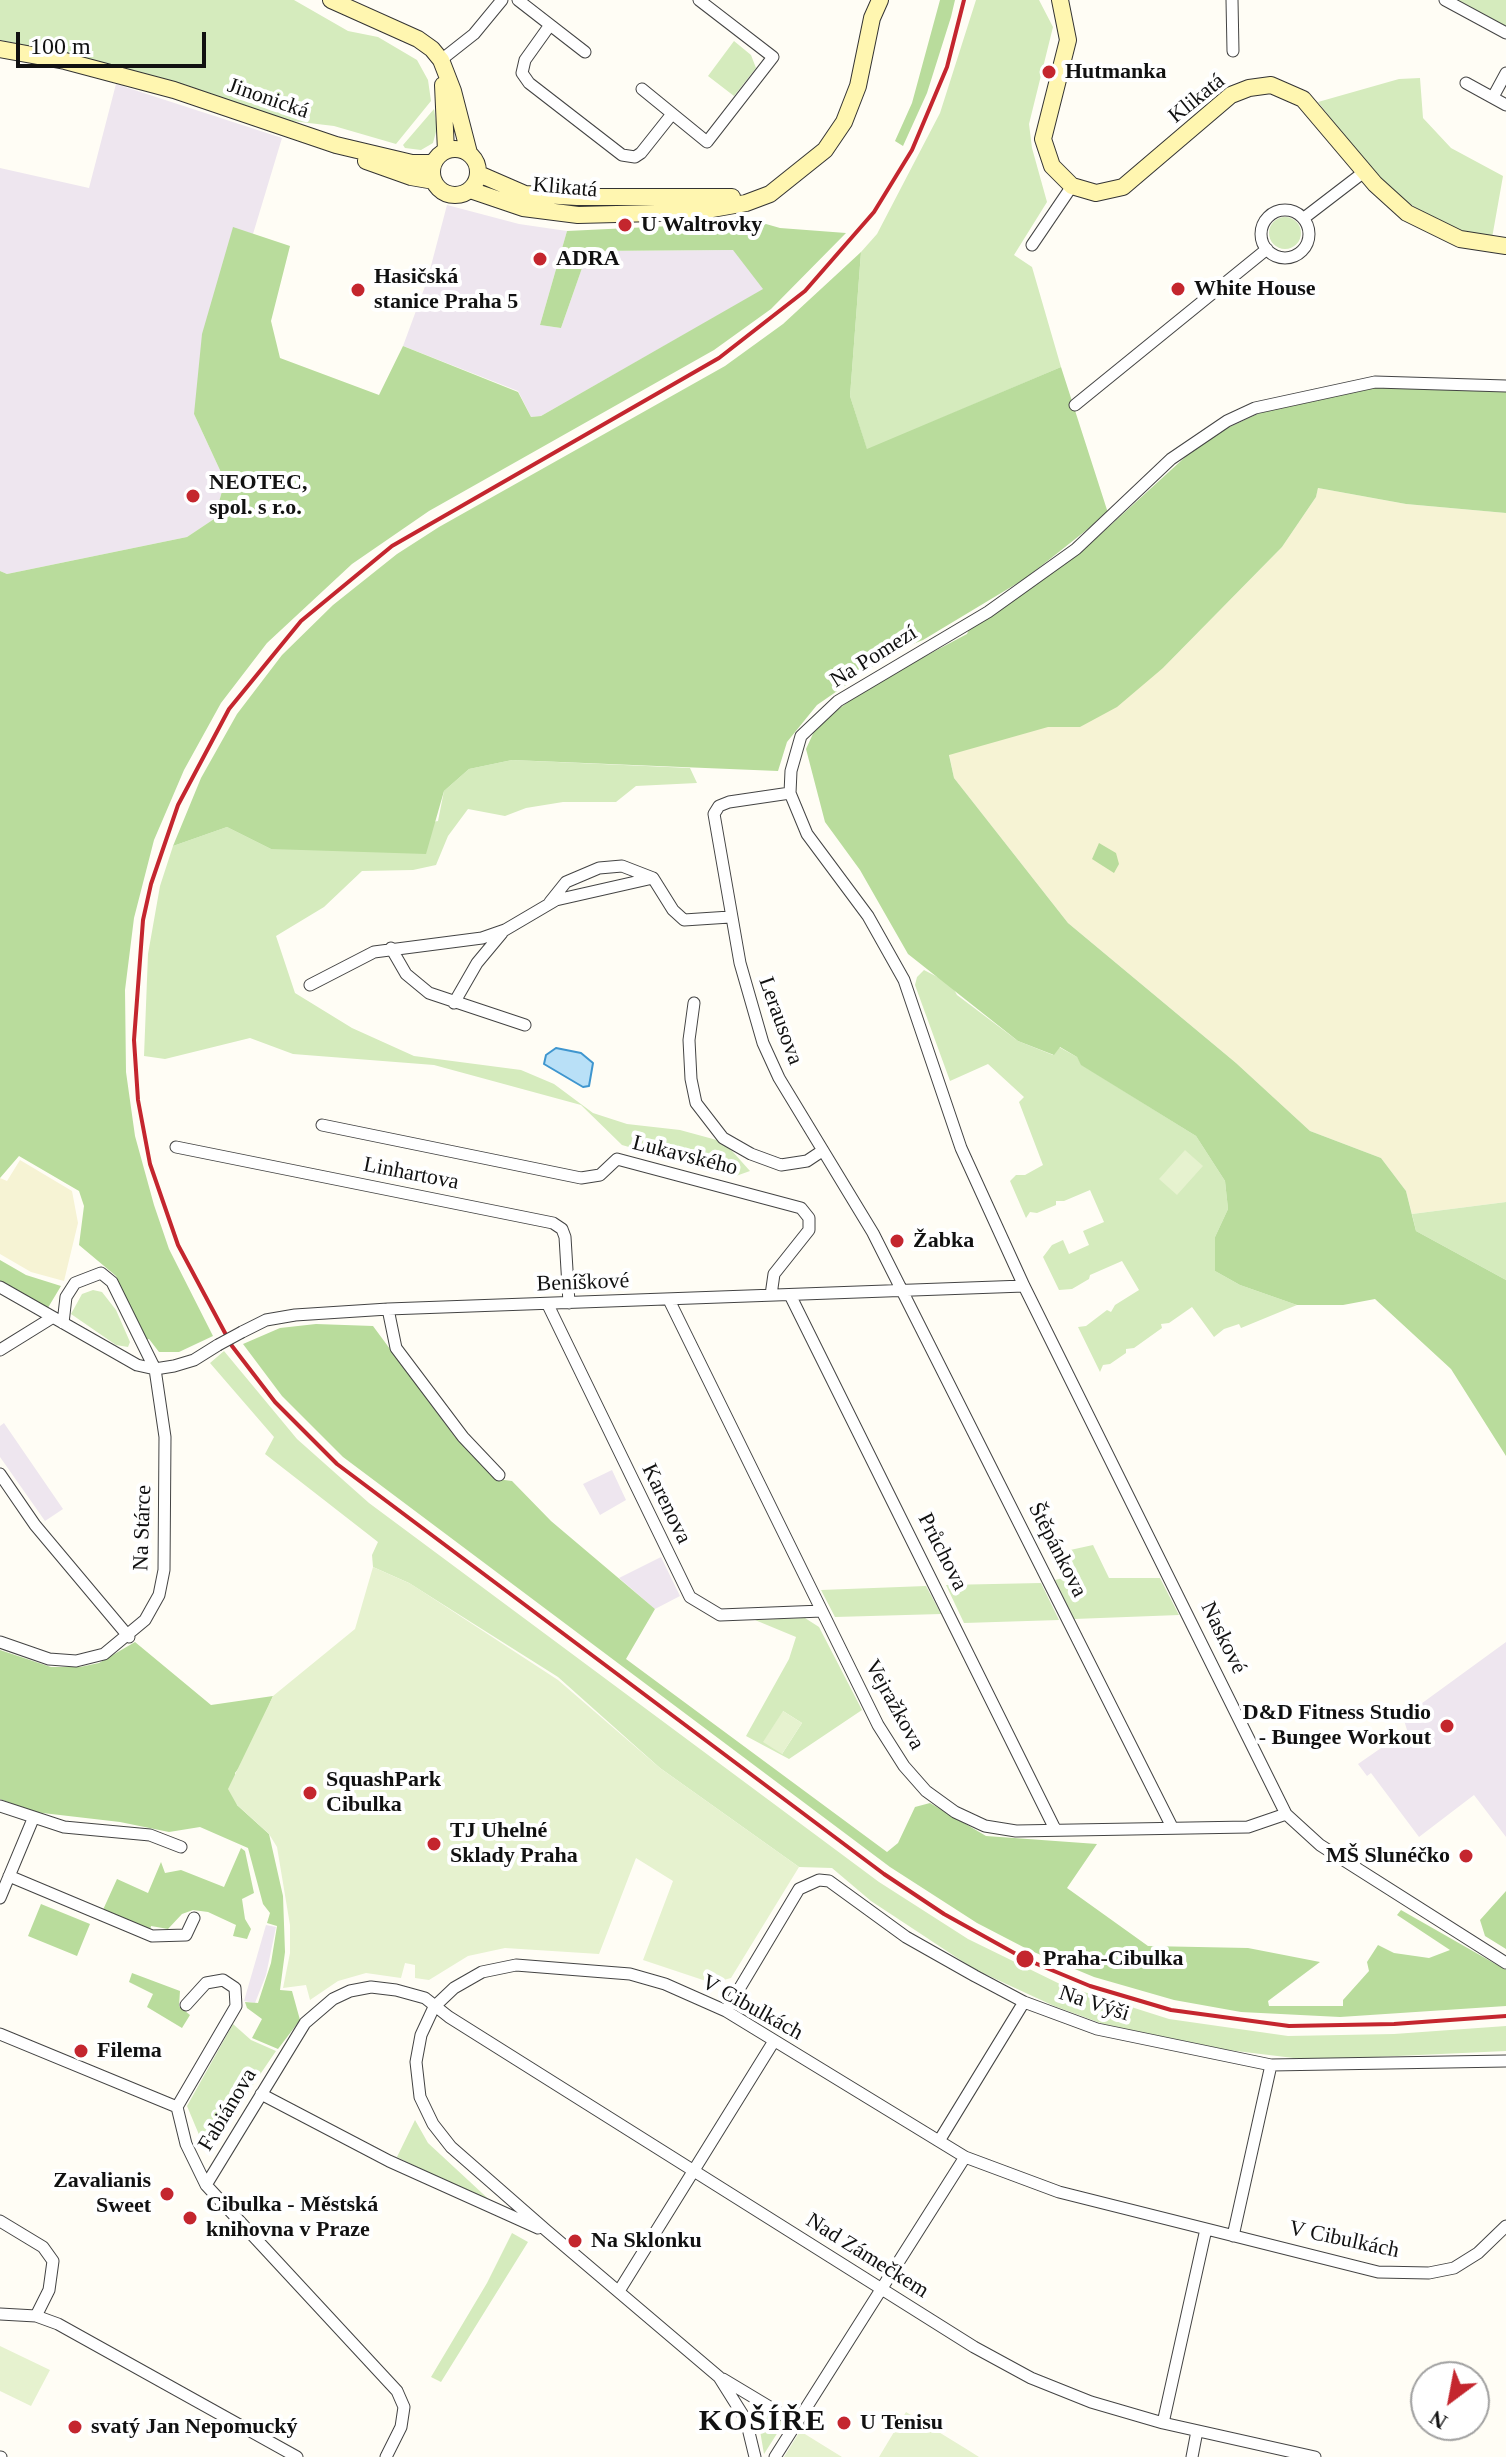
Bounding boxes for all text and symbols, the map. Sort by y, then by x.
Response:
scale bar [20,16,210,66]
text: 100 m [30,33,91,59]
place label: Hutmanka [1065,59,1166,85]
marker: Hutmanka [1040,63,1058,81]
street label: Klikatá [1164,68,1230,130]
street label: Jinonická [224,73,312,125]
street label: Klikatá [532,172,598,204]
place label: U Waltrovky [641,212,762,238]
marker: U Waltrovky [616,216,634,234]
place label: ADRA [556,246,620,272]
marker: ADRA [531,250,549,268]
place label: Hasičská stanice Praha 5 [374,264,518,316]
place label: White House [1194,276,1316,302]
marker: White House [1169,280,1187,298]
marker: Hasičská stanice Praha 5 [349,281,367,299]
place label: NEOTEC, spol. s r.o. [209,470,307,522]
marker: NEOTEC, spol. s r.o. [184,487,202,505]
street label: Na Pomezí [826,620,922,694]
street label: Lerausova [752,973,808,1069]
street label: Lukavského [630,1130,740,1182]
street label: Linhartova [361,1152,461,1196]
place label: Žabka [913,1228,974,1254]
marker: Žabka [888,1232,906,1250]
street label: Beníškové [536,1268,630,1298]
street label: Karenova [635,1460,697,1548]
street label: Na Stárce [128,1485,158,1571]
street label: Štěpánkova [1022,1498,1092,1602]
street label: Průchova [911,1509,973,1595]
street label: Naskové [1194,1598,1252,1678]
street label: Vejražkova [858,1655,930,1755]
place label: D&D Fitness Studio - Bungee Workout [1243,1700,1431,1752]
marker: D&D Fitness Studio - Bungee Workout [1438,1717,1456,1735]
place label: SquashPark Cibulka [326,1767,441,1818]
marker: SquashPark Cibulka [301,1784,319,1802]
place label: TJ Uhelné Sklady Praha [450,1818,578,1870]
marker: TJ Uhelné Sklady Praha [425,1835,443,1853]
place label: MŠ Slunéčko [1326,1843,1450,1869]
marker: MŠ Slunéčko [1457,1847,1475,1865]
place label: Praha-Cibulka [1043,1946,1184,1972]
marker: Praha-Cibulka [1014,1948,1036,1970]
street label: V Cibulkách [697,1969,807,2047]
street label: Na Výši [1055,1980,1133,2028]
place label: Filema [97,2038,162,2064]
marker: Filema [72,2042,90,2060]
street label: Fabiánova [193,2064,263,2156]
place label: Zavalianis Sweet [53,2168,151,2220]
marker: Zavalianis Sweet [158,2185,176,2203]
place label: Cibulka - Městská knihovna v Praze [206,2192,378,2244]
street label: Nad Zámečkem [801,2208,933,2304]
marker: Cibulka - Městská knihovna v Praze [181,2209,199,2227]
street label: V Cibulkách [1287,2215,1401,2265]
place label: Na Sklonku [591,2228,702,2254]
marker: Na Sklonku [566,2232,584,2250]
north arrow [1410,2361,1490,2441]
district label: KOŠÍŘE [699,2404,827,2440]
text: N [1425,2405,1451,2435]
place label: U Tenisu [860,2410,943,2436]
place label: svatý Jan Nepomucký [91,2414,298,2440]
marker: U Tenisu [835,2414,853,2432]
marker: svatý Jan Nepomucký [66,2418,84,2436]

